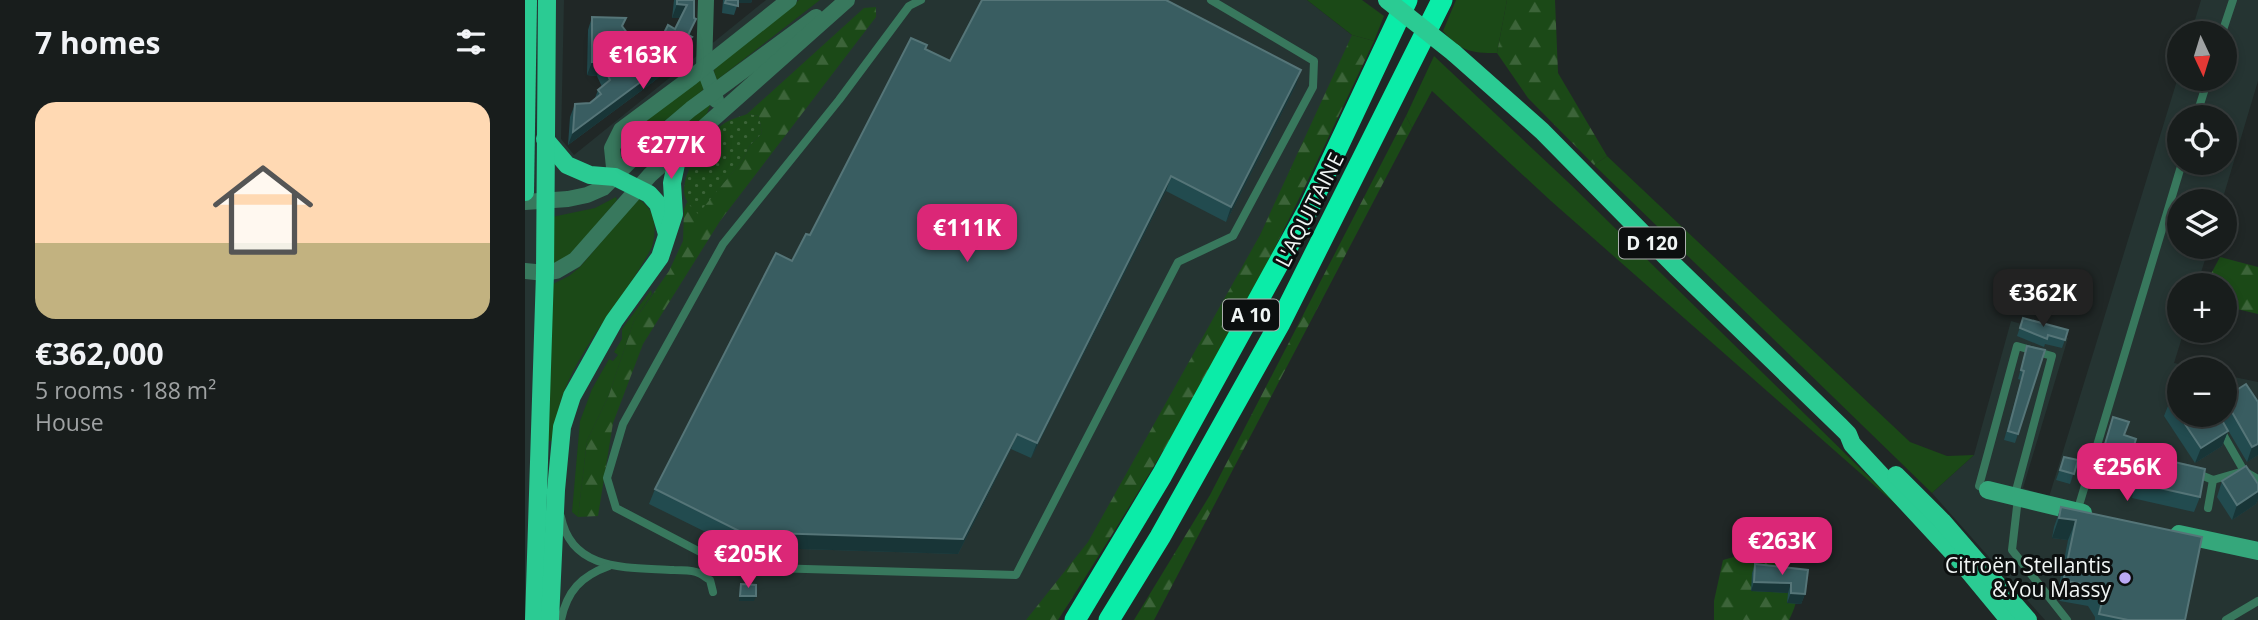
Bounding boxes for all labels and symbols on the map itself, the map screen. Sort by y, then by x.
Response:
north arrow [2167,21,2237,91]
pin: €163K [594,32,692,91]
pin: €277K [622,122,720,181]
street label: L'AQUITAINE [1268,148,1350,271]
pin: €111K [918,204,1016,264]
road number: D 120 [1619,228,1685,258]
pin: €362K [1994,270,2092,329]
road number: A 10 [1223,300,1279,330]
pin: €256K [2078,444,2176,503]
pin: €263K [1733,518,1831,577]
pin: €205K [699,530,797,590]
place label: Citroën Stellantis &You Massy [1945,551,2111,603]
marker: Citroën Stellantis &You Massy [2117,570,2133,586]

